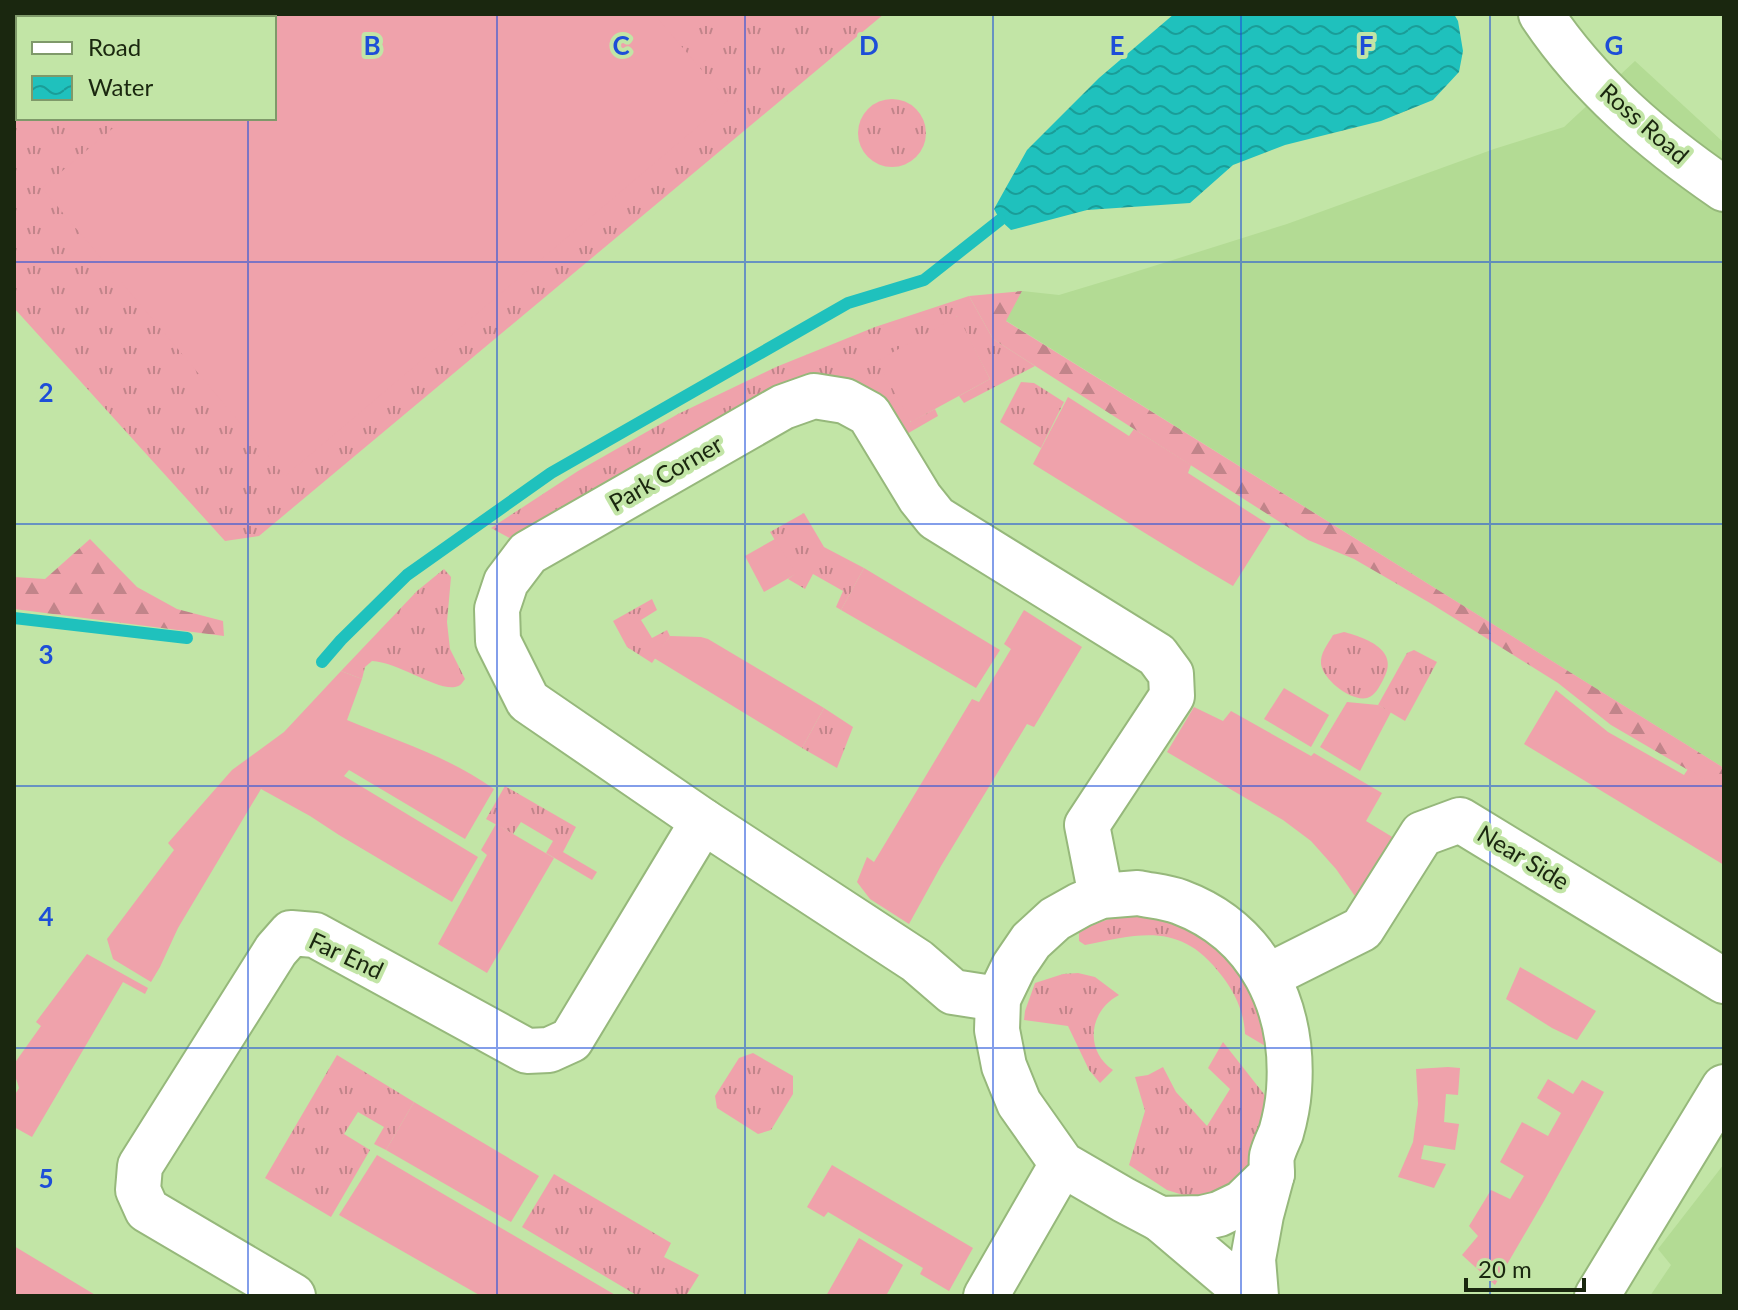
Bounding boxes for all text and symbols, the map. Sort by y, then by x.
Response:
legend [16,16,276,120]
text: B [363,29,381,61]
text: C [612,29,630,61]
text: D [859,29,879,61]
text: E [1110,29,1124,61]
text: F [1359,29,1373,61]
text: G [1605,29,1623,61]
text: Road [88,32,141,61]
text: Water [88,72,153,101]
street label: Ross Road [1595,76,1695,169]
text: 2 [38,376,54,408]
street label: Park Corner [603,429,727,517]
text: 3 [38,638,54,670]
street label: Near Side [1473,818,1575,895]
text: 4 [38,900,54,932]
street label: Far End [305,925,388,984]
text: 5 [38,1162,54,1194]
scale bar [1466,1242,1584,1292]
text: 20 m [1478,1254,1532,1283]

